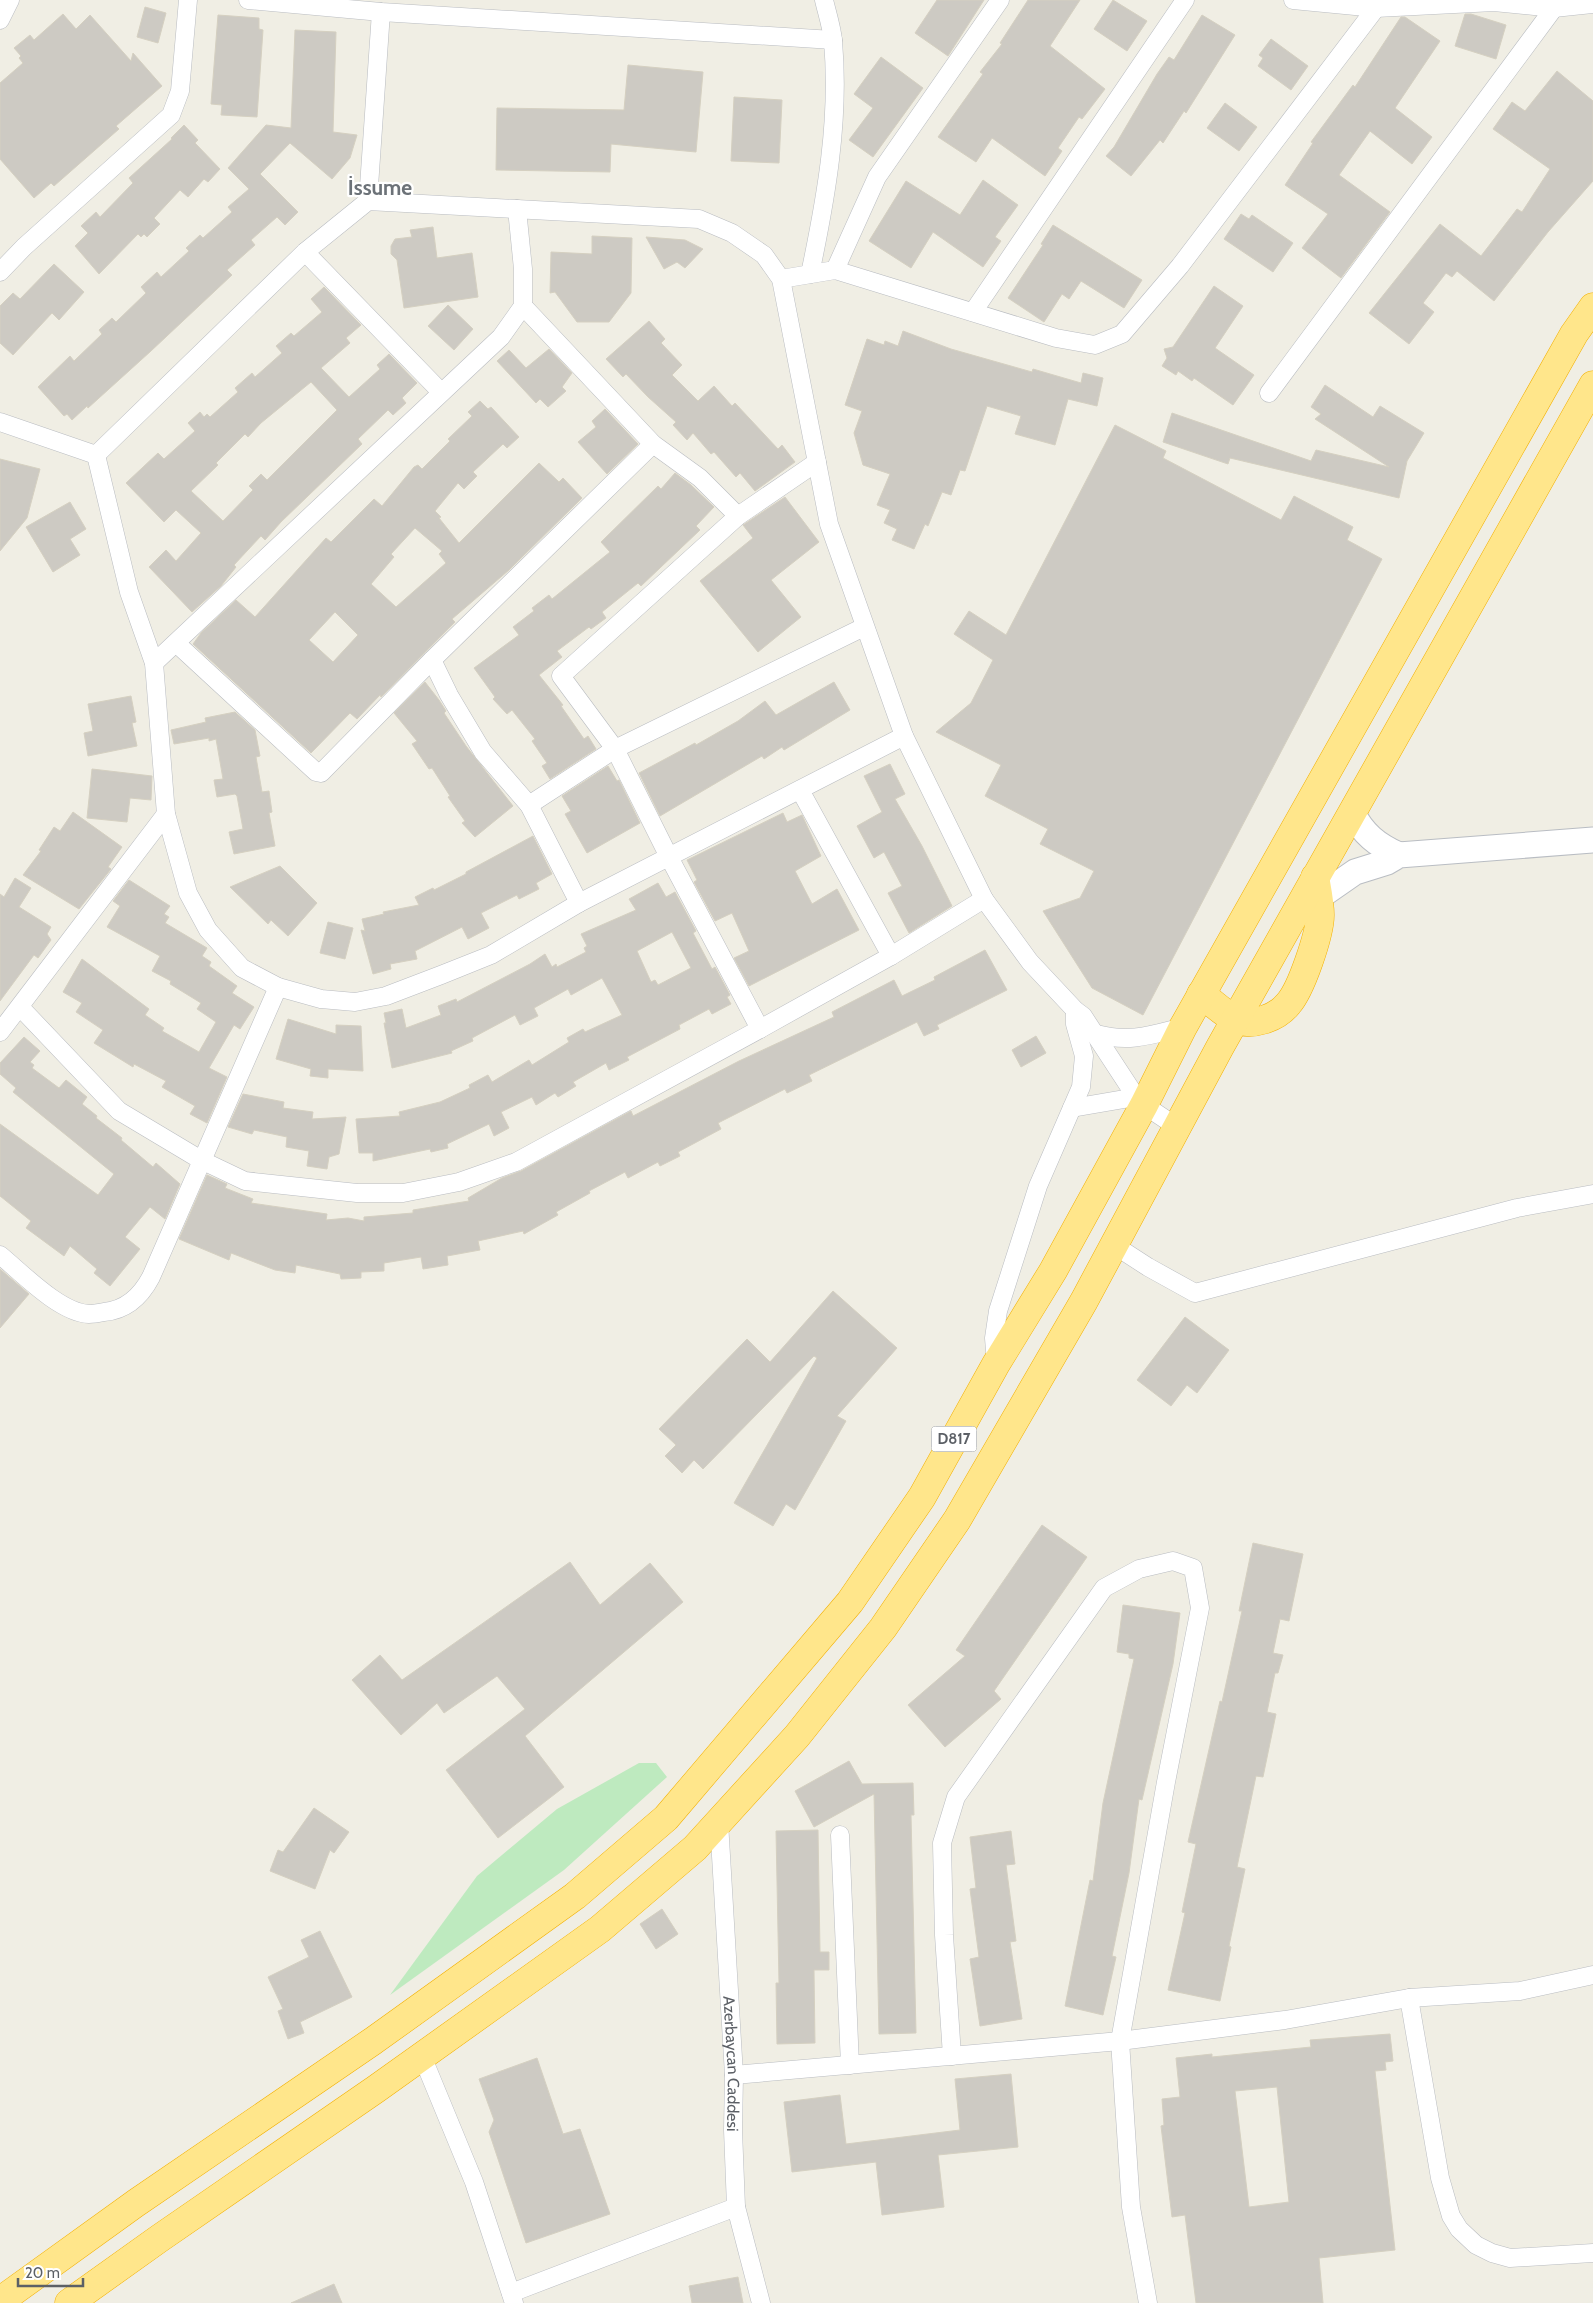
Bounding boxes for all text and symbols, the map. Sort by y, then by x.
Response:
district label: İssume [348,175,412,200]
road number: D817 [932,1426,976,1452]
street label: Azerbaycan Caddesi [719,1995,743,2132]
scale bar [18,2256,82,2288]
text: 20 m [25,2264,60,2282]

